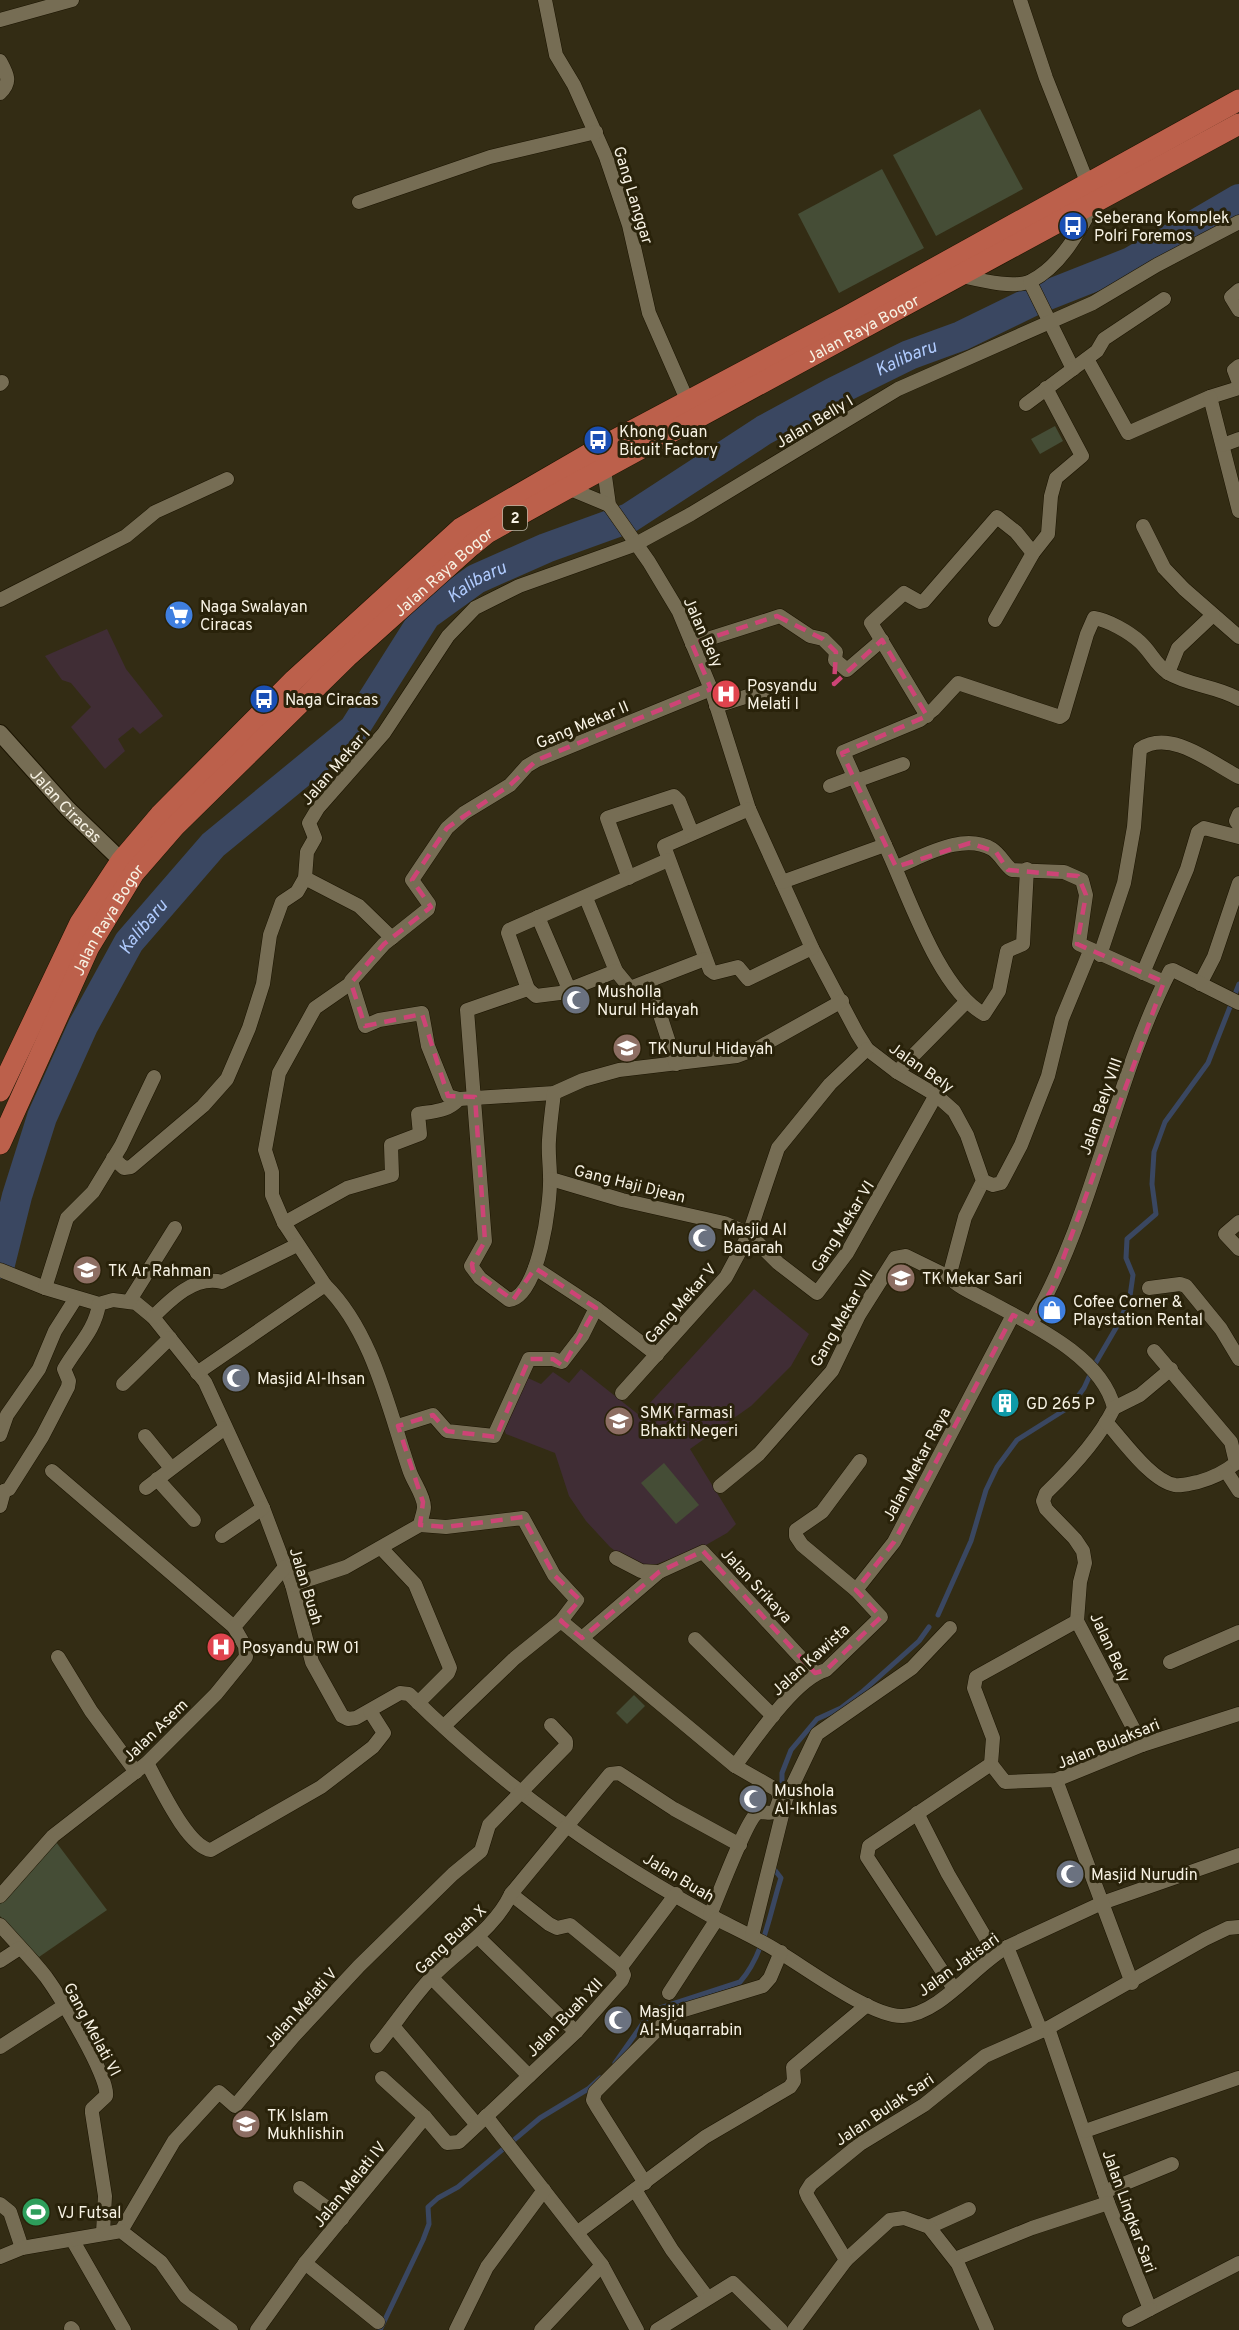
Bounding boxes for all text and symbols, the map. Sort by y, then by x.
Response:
street label: Gang Langgar [608,144,656,247]
place label: Seberang Komplek Polri Foremos [1094,209,1230,247]
bus stop icon: Seberang Komplek Polri Foremos [1057,210,1089,242]
street label: Jalan Raya Bogor [803,291,924,369]
water label: Kalibaru [872,336,940,383]
street label: Jalan Belly I [773,392,858,454]
place label: Khong Guan Bicuit Factory [619,423,718,461]
bus stop icon: Khong Guan Bicuit Factory [582,424,614,456]
road number: 2 [503,506,527,530]
street label: Jalan Raya Bogor [391,524,497,622]
water label: Kalibaru [443,557,510,609]
street label: Jalan Bely [678,595,726,671]
place label: Naga Swalayan Ciracas [200,598,308,636]
supermarket icon: Naga Swalayan Ciracas [163,599,195,631]
place label: Posyandu Melati I [747,677,817,715]
hospital icon: Posyandu Melati I [710,678,742,710]
bus stop icon: Naga Ciracas [248,683,280,715]
place label: Naga Ciracas [285,691,379,711]
street label: Gang Mekar II [533,697,632,754]
street label: Jalan Mekar I [298,725,375,810]
street label: Jalan Ciracas [25,765,105,848]
street label: Jalan Raya Bogor [69,861,149,979]
water label: Kalibaru [114,895,174,959]
place label: Musholla Nurul Hidayah [597,983,699,1021]
mosque icon: Musholla Nurul Hidayah [560,984,592,1016]
school or university icon: TK Nurul Hidayah [611,1032,643,1064]
street label: Jalan Bely [885,1039,957,1098]
place label: TK Nurul Hidayah [648,1040,773,1060]
street label: Jalan Bely VIII [1076,1055,1128,1158]
street label: Gang Haji Djean [572,1161,687,1208]
street label: Gang Mekar VI [808,1178,880,1277]
place label: Masjid Al Baqarah [723,1221,787,1259]
mosque icon: Masjid Al Baqarah [686,1222,718,1254]
school or university icon: TK Ar Rahman [71,1254,103,1286]
street label: Gang Mekar V [641,1260,722,1348]
place label: TK Ar Rahman [108,1262,211,1282]
school or university icon: TK Mekar Sari [885,1262,917,1294]
street label: Gang Mekar VII [807,1267,879,1371]
place label: TK Mekar Sari [922,1270,1022,1290]
place label: Cofee Corner & Playstation Rental [1073,1293,1203,1331]
shop icon: Cofee Corner & Playstation Rental [1036,1294,1068,1326]
mosque icon: Masjid Al-Ihsan [220,1362,252,1394]
place label: Masjid Al-Ihsan [257,1370,365,1390]
building icon: GD 265 P [989,1387,1021,1419]
place label: GD 265 P [1026,1395,1095,1415]
place label: SMK Farmasi Bhakti Negeri [640,1404,738,1442]
street label: Jalan Mekar Raya [879,1404,956,1525]
school or university icon: SMK Farmasi Bhakti Negeri [603,1405,635,1437]
street label: Jalan Srikaya [716,1545,795,1628]
street label: Jalan Buah [284,1546,326,1628]
street label: Jalan Bely [1084,1610,1134,1686]
street label: Jalan Kawista [768,1620,855,1701]
hospital icon: Posyandu RW 01 [205,1631,237,1663]
place label: Posyandu RW 01 [242,1639,360,1659]
street label: Jalan Asem [120,1696,193,1767]
street label: Jalan Bulaksari [1054,1715,1163,1775]
place label: Mushola Al-Ikhlas [774,1782,837,1820]
mosque icon: Mushola Al-Ikhlas [737,1783,769,1815]
street label: Jalan Buah [639,1850,717,1908]
mosque icon: Masjid Nurudin [1054,1858,1086,1890]
place label: Masjid Nurudin [1091,1866,1198,1886]
street label: Gang Buah X [411,1901,491,1980]
street label: Jalan Jatisari [915,1929,1004,2002]
street label: Jalan Melati V [261,1965,342,2052]
street label: Jalan Buah XII [523,1975,608,2062]
street label: Gang Melati VI [58,1980,124,2080]
place label: Masjid Al-Muqarrabin [639,2003,742,2041]
mosque icon: Masjid Al-Muqarrabin [602,2004,634,2036]
street label: Jalan Bulak Sari [832,2070,939,2151]
place label: TK Islam Mukhlishin [267,2107,344,2145]
school or university icon: TK Islam Mukhlishin [230,2108,262,2140]
street label: Jalan Melati IV [310,2138,391,2232]
street label: Jalan Lingkar Sari [1097,2148,1160,2276]
sports icon: VJ Futsal [20,2196,52,2228]
place label: VJ Futsal [57,2204,121,2224]

